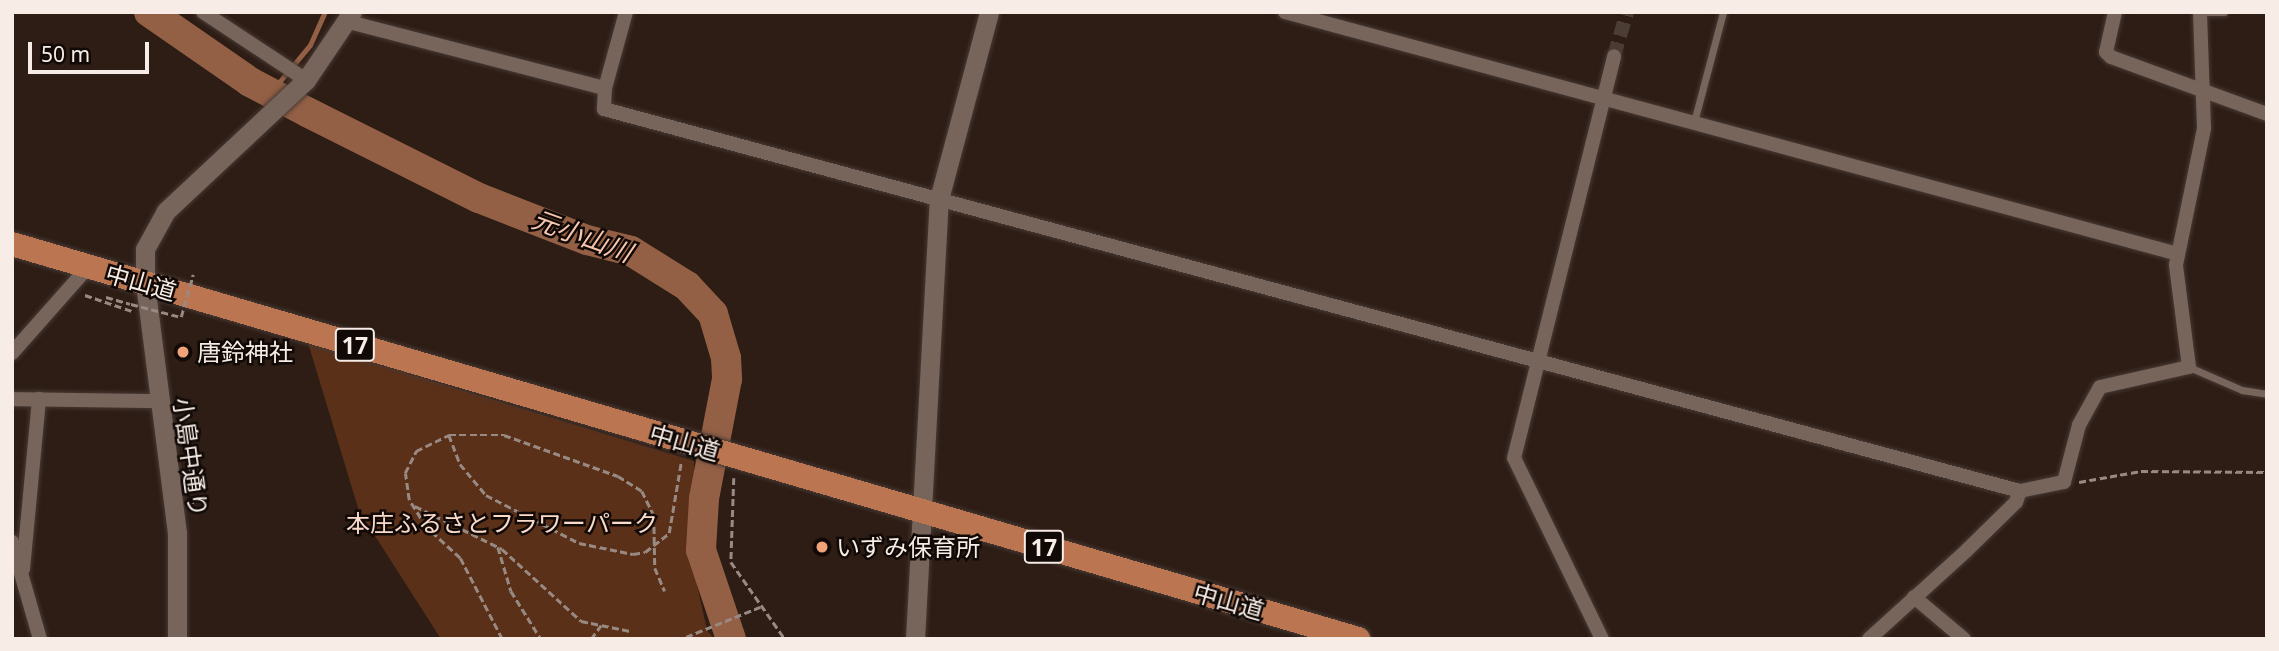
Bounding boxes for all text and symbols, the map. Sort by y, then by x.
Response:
scale bar [32,28,152,72]
text: 50 m [41,40,90,68]
water label: 元小山川 [528,204,636,268]
street label: 中山道 [102,258,180,306]
road number: 17 [334,326,376,364]
place label: 唐鈴神社 [197,338,293,366]
marker: 唐鈴神社 [175,344,191,360]
street label: 小島中通り [168,396,214,518]
street label: 中山道 [646,418,724,466]
park label: 本庄ふるさとフラワーパーク [346,509,658,537]
road number: 17 [1023,527,1065,566]
place label: いずみ保育所 [836,533,980,561]
marker: いずみ保育所 [814,539,830,555]
street label: 中山道 [1190,577,1268,625]

